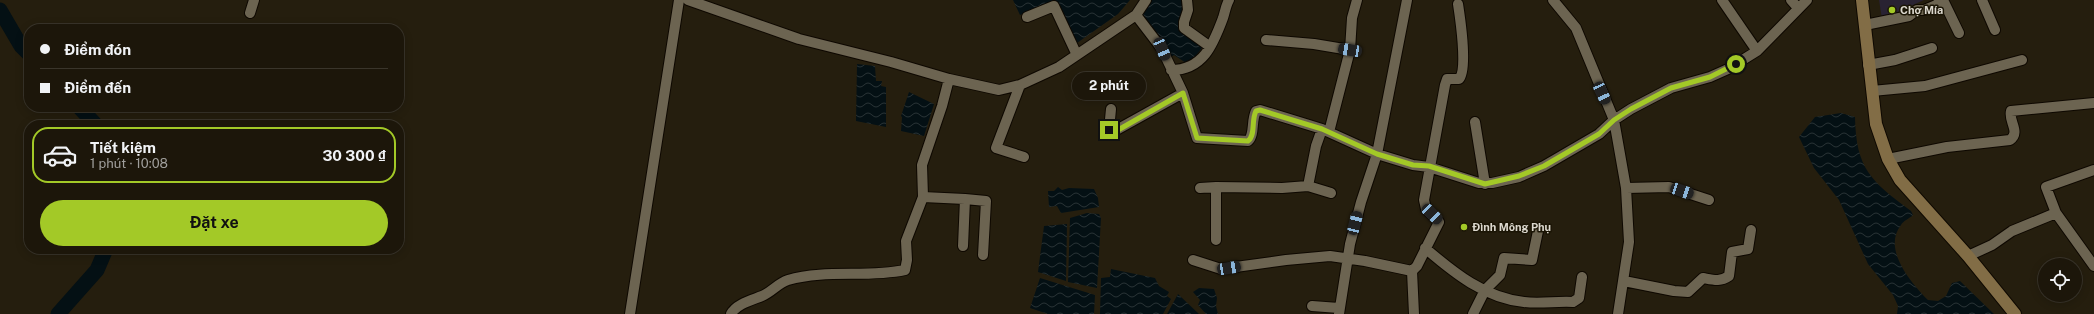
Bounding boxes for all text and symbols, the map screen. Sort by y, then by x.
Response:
place label: Chợ Mía [1900,4,1943,17]
marker: Chợ Mía [1887,5,1897,15]
car [1152,36,1172,62]
text: Điểm đón [64,41,131,58]
car [1337,42,1363,58]
route start [1727,55,1745,73]
callout: 2 phút [1072,72,1146,100]
text: 2 phút [1089,78,1129,93]
text: Điểm đến [64,79,131,96]
car [1591,80,1613,106]
route end [1100,121,1118,139]
icon: car [42,137,78,173]
text: Tiết kiệm [90,139,156,156]
text: 30 300 ₫ [322,147,386,164]
text: 1 phút · 10:08 [90,156,168,171]
car [1669,181,1695,201]
button: Đặt xe [40,200,388,246]
car [1419,201,1445,227]
car [1346,210,1364,236]
place label: Đình Mông Phụ [1472,221,1551,234]
marker: Đình Mông Phụ [1459,222,1469,232]
map controls [2038,258,2082,302]
button: locate [2038,258,2082,302]
car [1216,260,1242,276]

